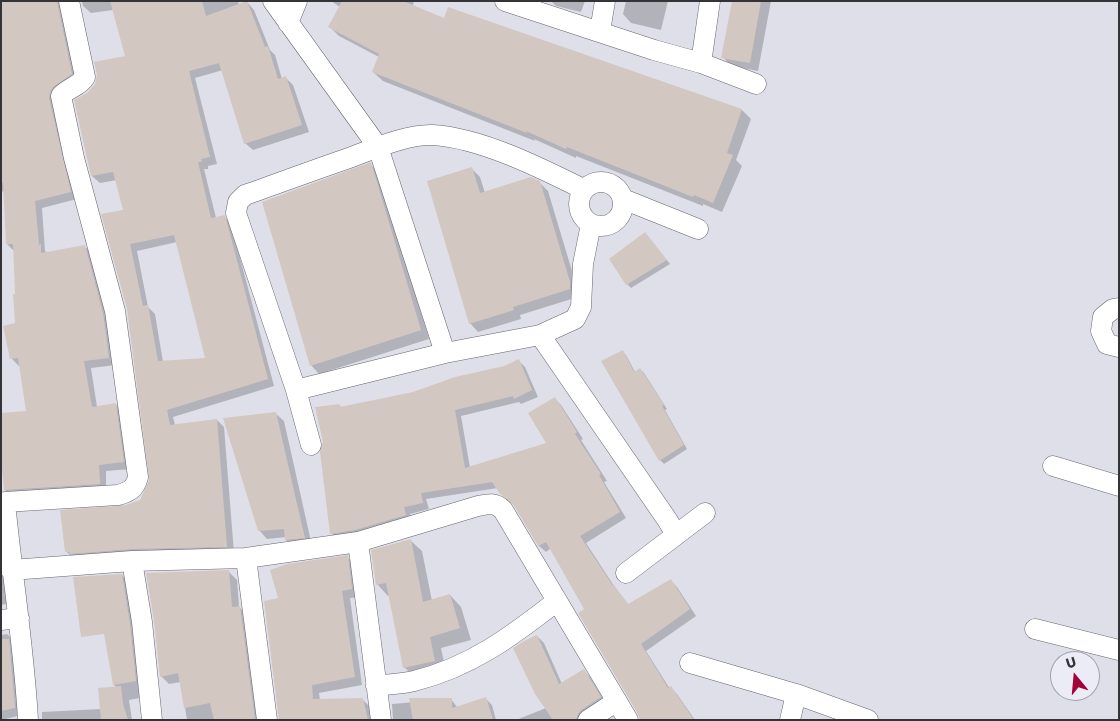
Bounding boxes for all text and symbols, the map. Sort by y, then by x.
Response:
north arrow [1050,651,1100,701]
text: U [1063,652,1079,674]

